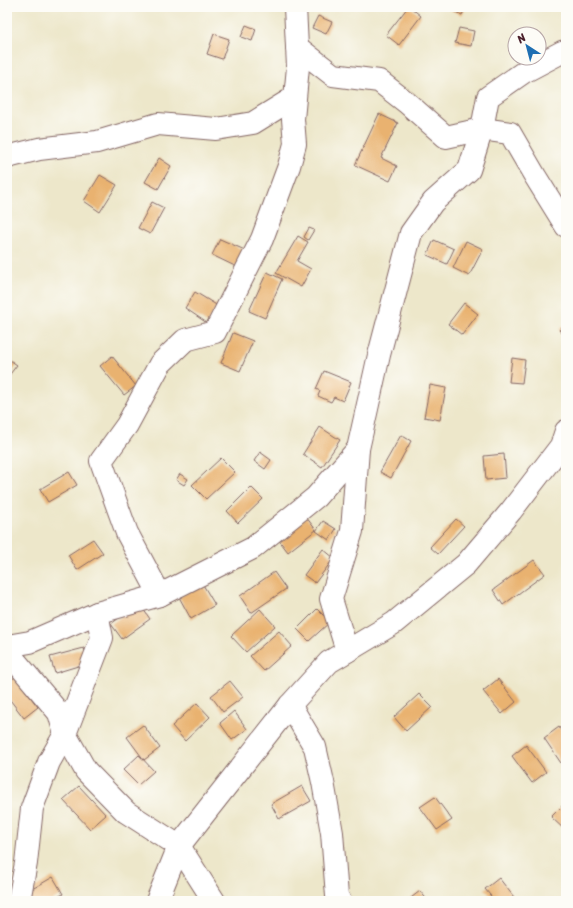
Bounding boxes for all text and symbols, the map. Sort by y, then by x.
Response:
north arrow [507,26,547,66]
text: N [512,28,530,49]

